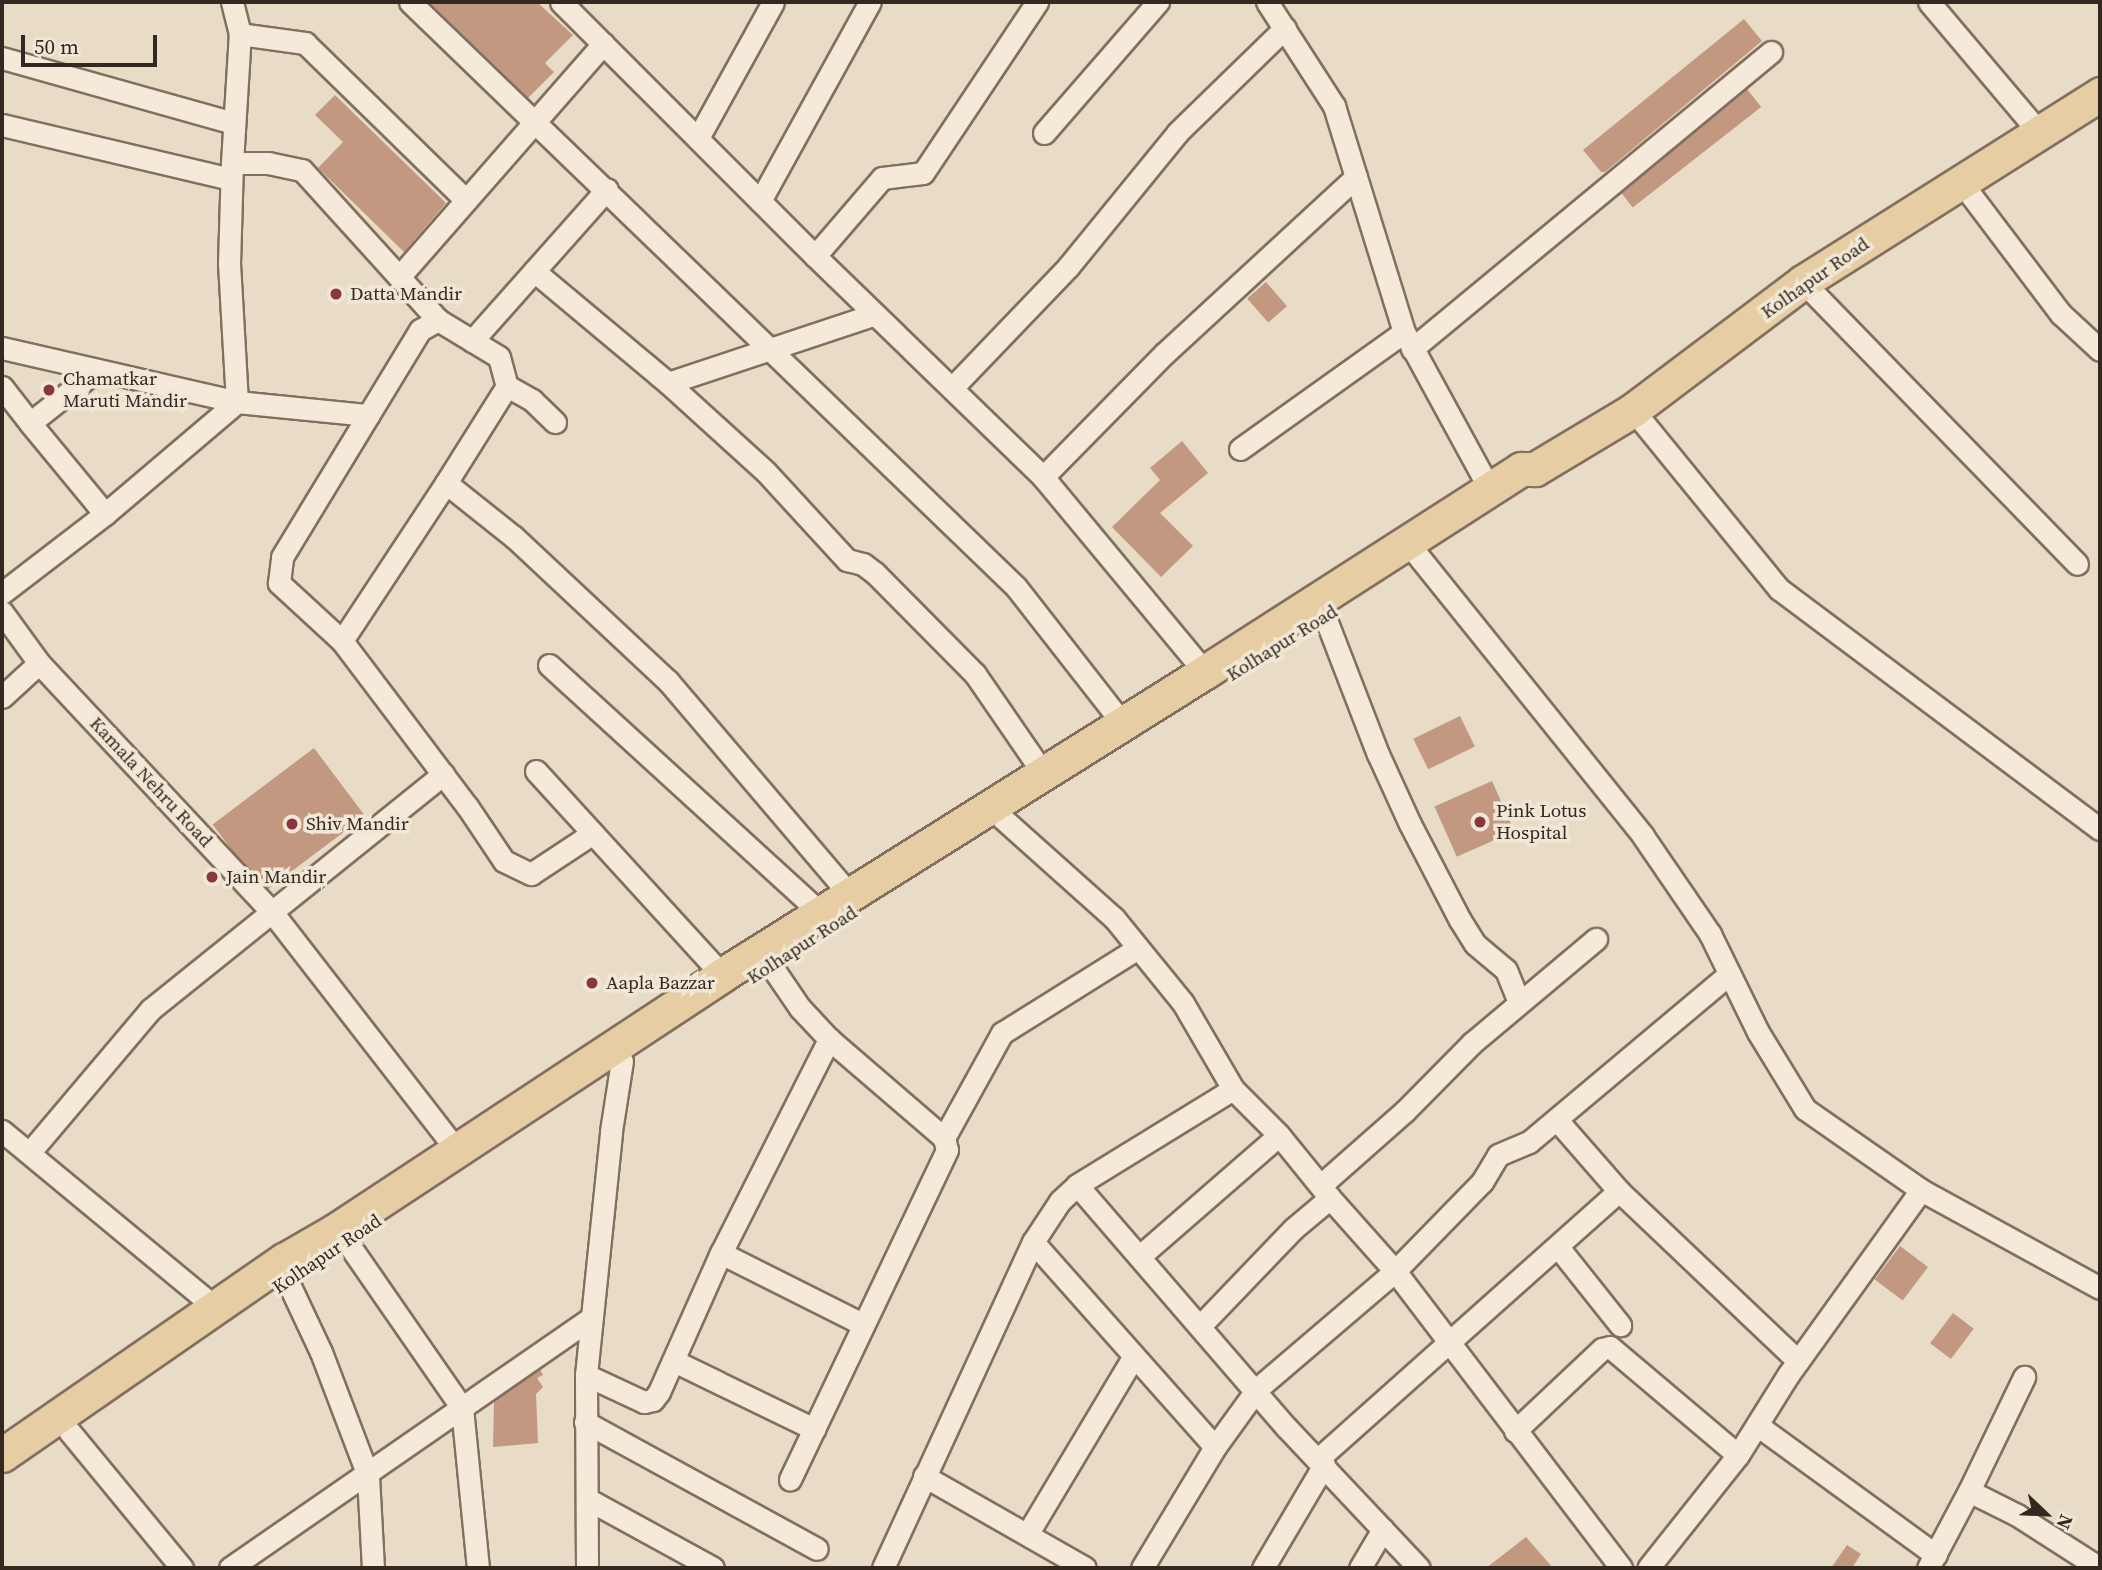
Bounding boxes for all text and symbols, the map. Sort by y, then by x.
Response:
scale bar [24,21,161,65]
text: 50 m [34,32,79,61]
street label: Kolhapur Road [1757,232,1873,324]
place label: Datta Mandir [350,283,462,305]
marker: Datta Mandir [328,286,344,302]
place label: Chamatkar Maruti Mandir [63,368,187,412]
marker: Chamatkar Maruti Mandir [41,382,57,398]
street label: Kolhapur Road [1222,600,1342,686]
street label: Kamala Nehru Road [85,712,217,852]
place label: Pink Lotus Hospital [1496,800,1586,844]
marker: Pink Lotus Hospital [1470,812,1490,832]
place label: Shiv Mandir [306,813,409,835]
marker: Shiv Mandir [284,816,300,832]
place label: Jain Mandir [226,866,326,888]
marker: Jain Mandir [204,869,220,885]
street label: Kolhapur Road [743,901,861,989]
place label: Aapla Bazzar [606,972,715,994]
marker: Aapla Bazzar [584,975,600,991]
street label: Kolhapur Road [268,1209,386,1299]
north arrow [2011,1479,2081,1549]
text: N [2051,1511,2080,1534]

